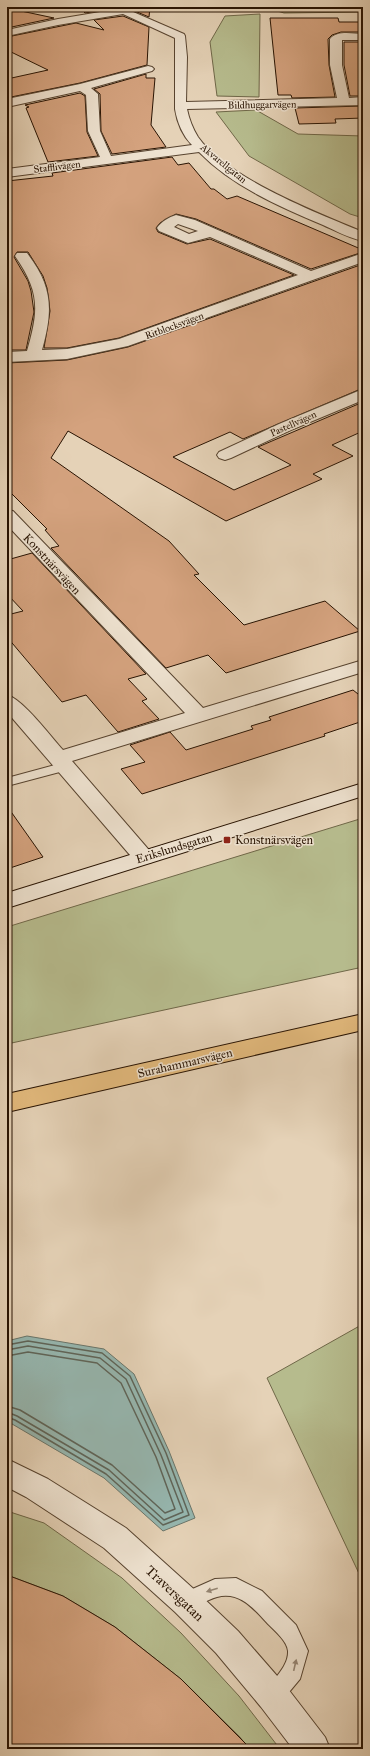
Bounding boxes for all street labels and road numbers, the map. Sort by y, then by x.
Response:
street label: Bildhuggarvägen [228,98,297,112]
street label: Akvarellgatan [197,141,249,186]
street label: Stafflivägen [33,158,82,176]
street label: Ritblocksvägen [143,310,206,342]
street label: Pastellvägen [268,408,319,439]
street label: Konstnärsvägen [20,531,84,598]
street label: Erikslundsgatan [134,830,215,867]
street label: Surahammarsvägen [136,1045,234,1082]
street label: Traversgatan [142,1562,208,1625]

